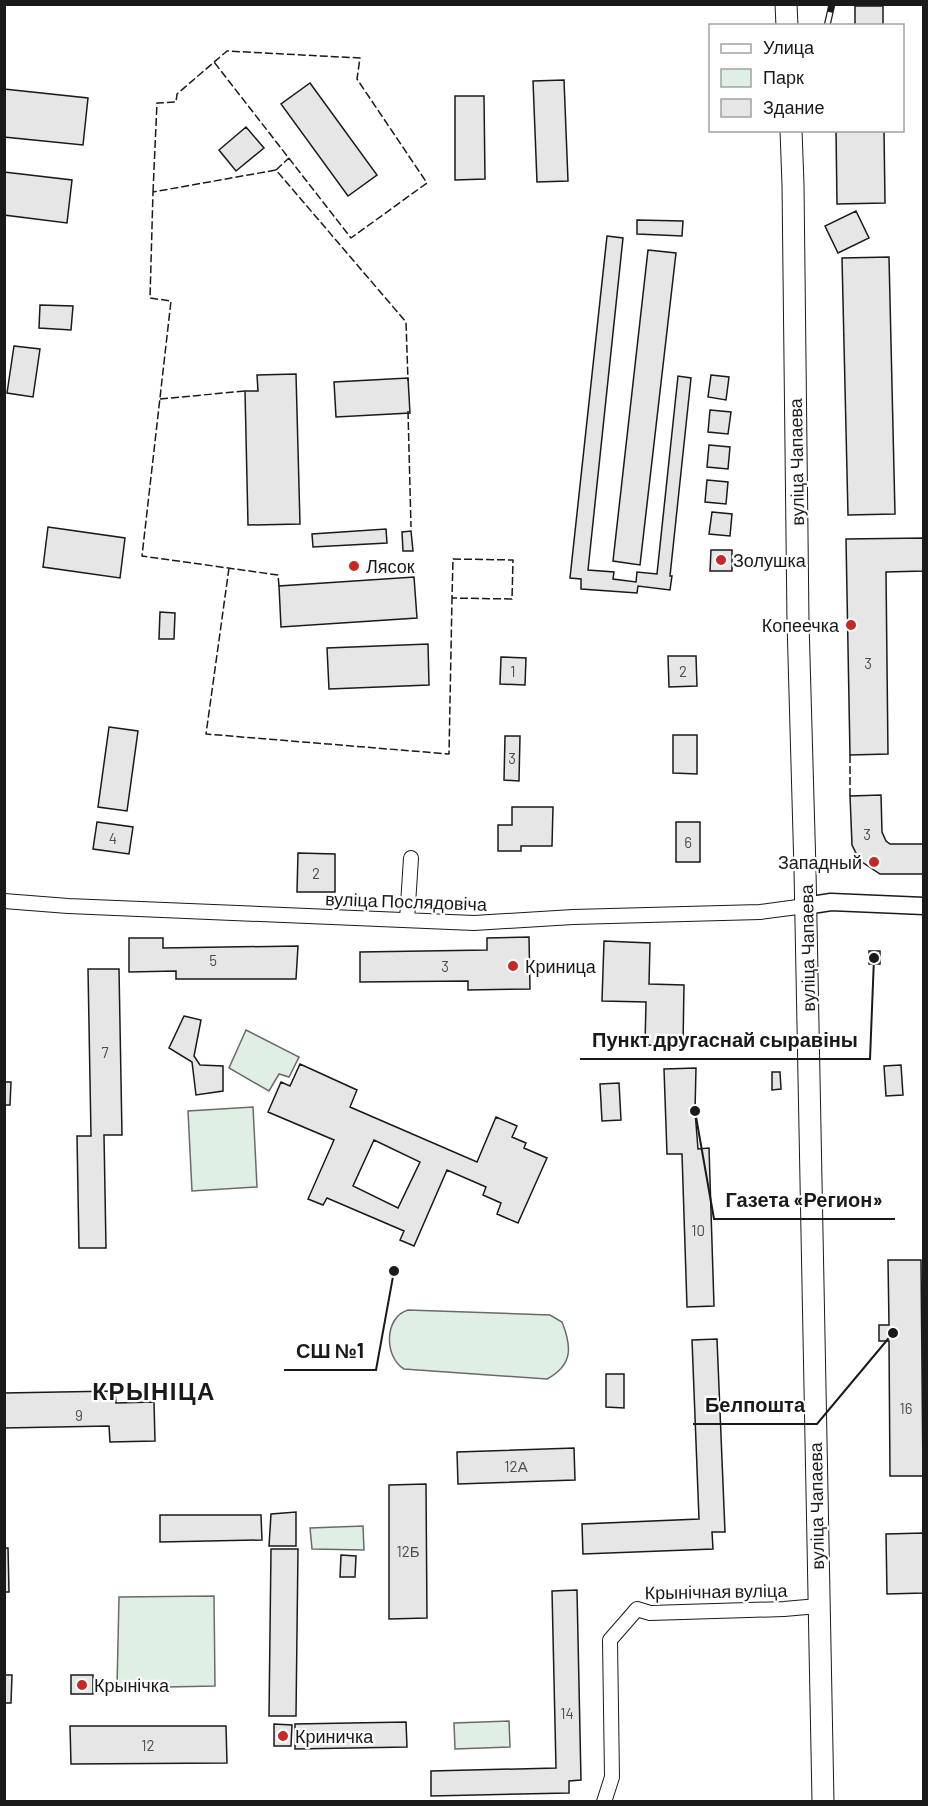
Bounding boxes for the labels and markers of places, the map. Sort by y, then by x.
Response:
place label: Золушка [733,549,807,571]
marker: Золушка [714,553,728,567]
place label: Лясок [366,555,415,577]
marker: Лясок [347,559,361,573]
place label: Копеечка [762,614,840,636]
marker: Копеечка [844,618,858,632]
place label: Западный [778,851,862,873]
marker: Западный [867,855,881,869]
place label: Криница [525,955,597,977]
marker: Криница [506,959,520,973]
callout: Пункт другаснай сыравіны [580,1021,870,1059]
callout: Газета «Регион» [714,1181,895,1219]
callout: СШ №1 [284,1332,376,1370]
callout: Белпошта [693,1386,817,1424]
place label: Крынічка [94,1674,170,1696]
marker: Крынічка [75,1678,89,1692]
place label: Криничка [295,1725,374,1747]
marker: Криничка [276,1729,290,1743]

